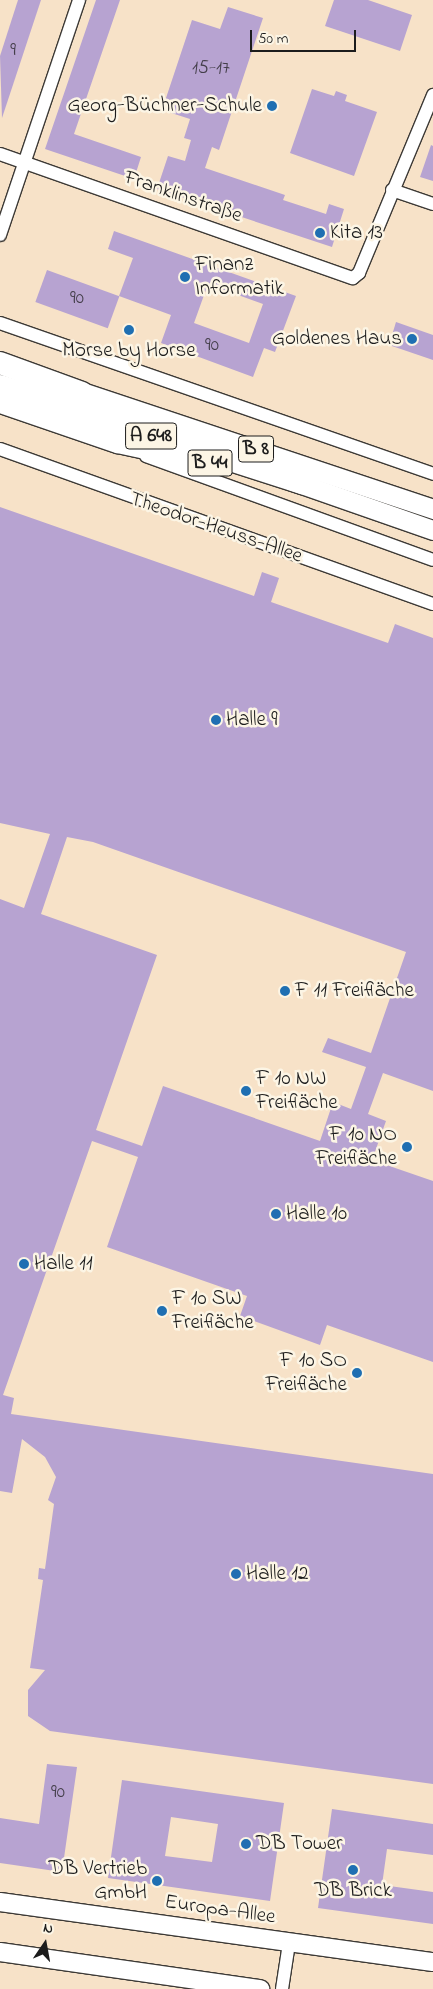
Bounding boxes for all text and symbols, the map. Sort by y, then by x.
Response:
scale bar [253,20,359,52]
text: 50 m [258,28,288,50]
house number: 9 [10,40,16,62]
house number: 15-17 [192,58,230,80]
place label: Georg-Büchner-Schule [67,93,262,119]
marker: Georg-Büchner-Schule [266,100,278,112]
street label: Franklinstraße [121,165,245,229]
place label: Kita 13 [330,220,383,246]
marker: Kita 13 [314,227,326,239]
place label: Finanz Informatik [195,252,284,302]
marker: Finanz Informatik [179,271,191,283]
house number: 90 [70,288,84,310]
marker: Morse by Horse [123,324,135,336]
place label: Goldenes Haus [272,326,402,352]
marker: Goldenes Haus [406,333,418,345]
house number: 90 [205,335,219,357]
place label: Morse by Horse [62,338,196,364]
road number: A 648 [125,418,177,454]
road number: B 8 [237,432,275,466]
road number: B 44 [188,446,232,480]
street label: Theodor-Heuss-Allee [126,487,306,569]
place label: Halle 9 [226,707,278,733]
marker: Halle 9 [210,714,222,726]
place label: F 11 Freifläche [295,978,414,1004]
marker: F 11 Freifläche [279,985,291,997]
place label: F 10 NW Freifläche [256,1066,338,1116]
marker: F 10 NW Freifläche [240,1085,252,1097]
place label: F 10 NO Freifläche [315,1122,397,1172]
marker: F 10 NO Freifläche [401,1141,413,1153]
place label: Halle 10 [286,1201,347,1227]
marker: Halle 10 [270,1208,282,1220]
place label: Halle 11 [34,1251,93,1277]
marker: Halle 11 [18,1258,30,1270]
place label: F 10 SW Freifläche [172,1286,254,1336]
marker: F 10 SW Freifläche [156,1305,168,1317]
place label: F 10 SO Freifläche [265,1348,347,1398]
marker: F 10 SO Freifläche [351,1367,363,1379]
place label: Halle 12 [246,1561,308,1587]
marker: Halle 12 [230,1568,242,1580]
house number: 90 [51,1782,65,1804]
place label: DB Tower [256,1831,343,1857]
marker: DB Tower [240,1838,252,1850]
place label: DB Vertrieb GmbH [49,1856,147,1906]
marker: DB Brick [347,1864,359,1876]
marker: DB Vertrieb GmbH [151,1875,163,1887]
place label: DB Brick [314,1878,392,1904]
street label: Europa-Allee [163,1890,277,1930]
text: N [41,1918,55,1940]
north arrow [20,1919,70,1969]

